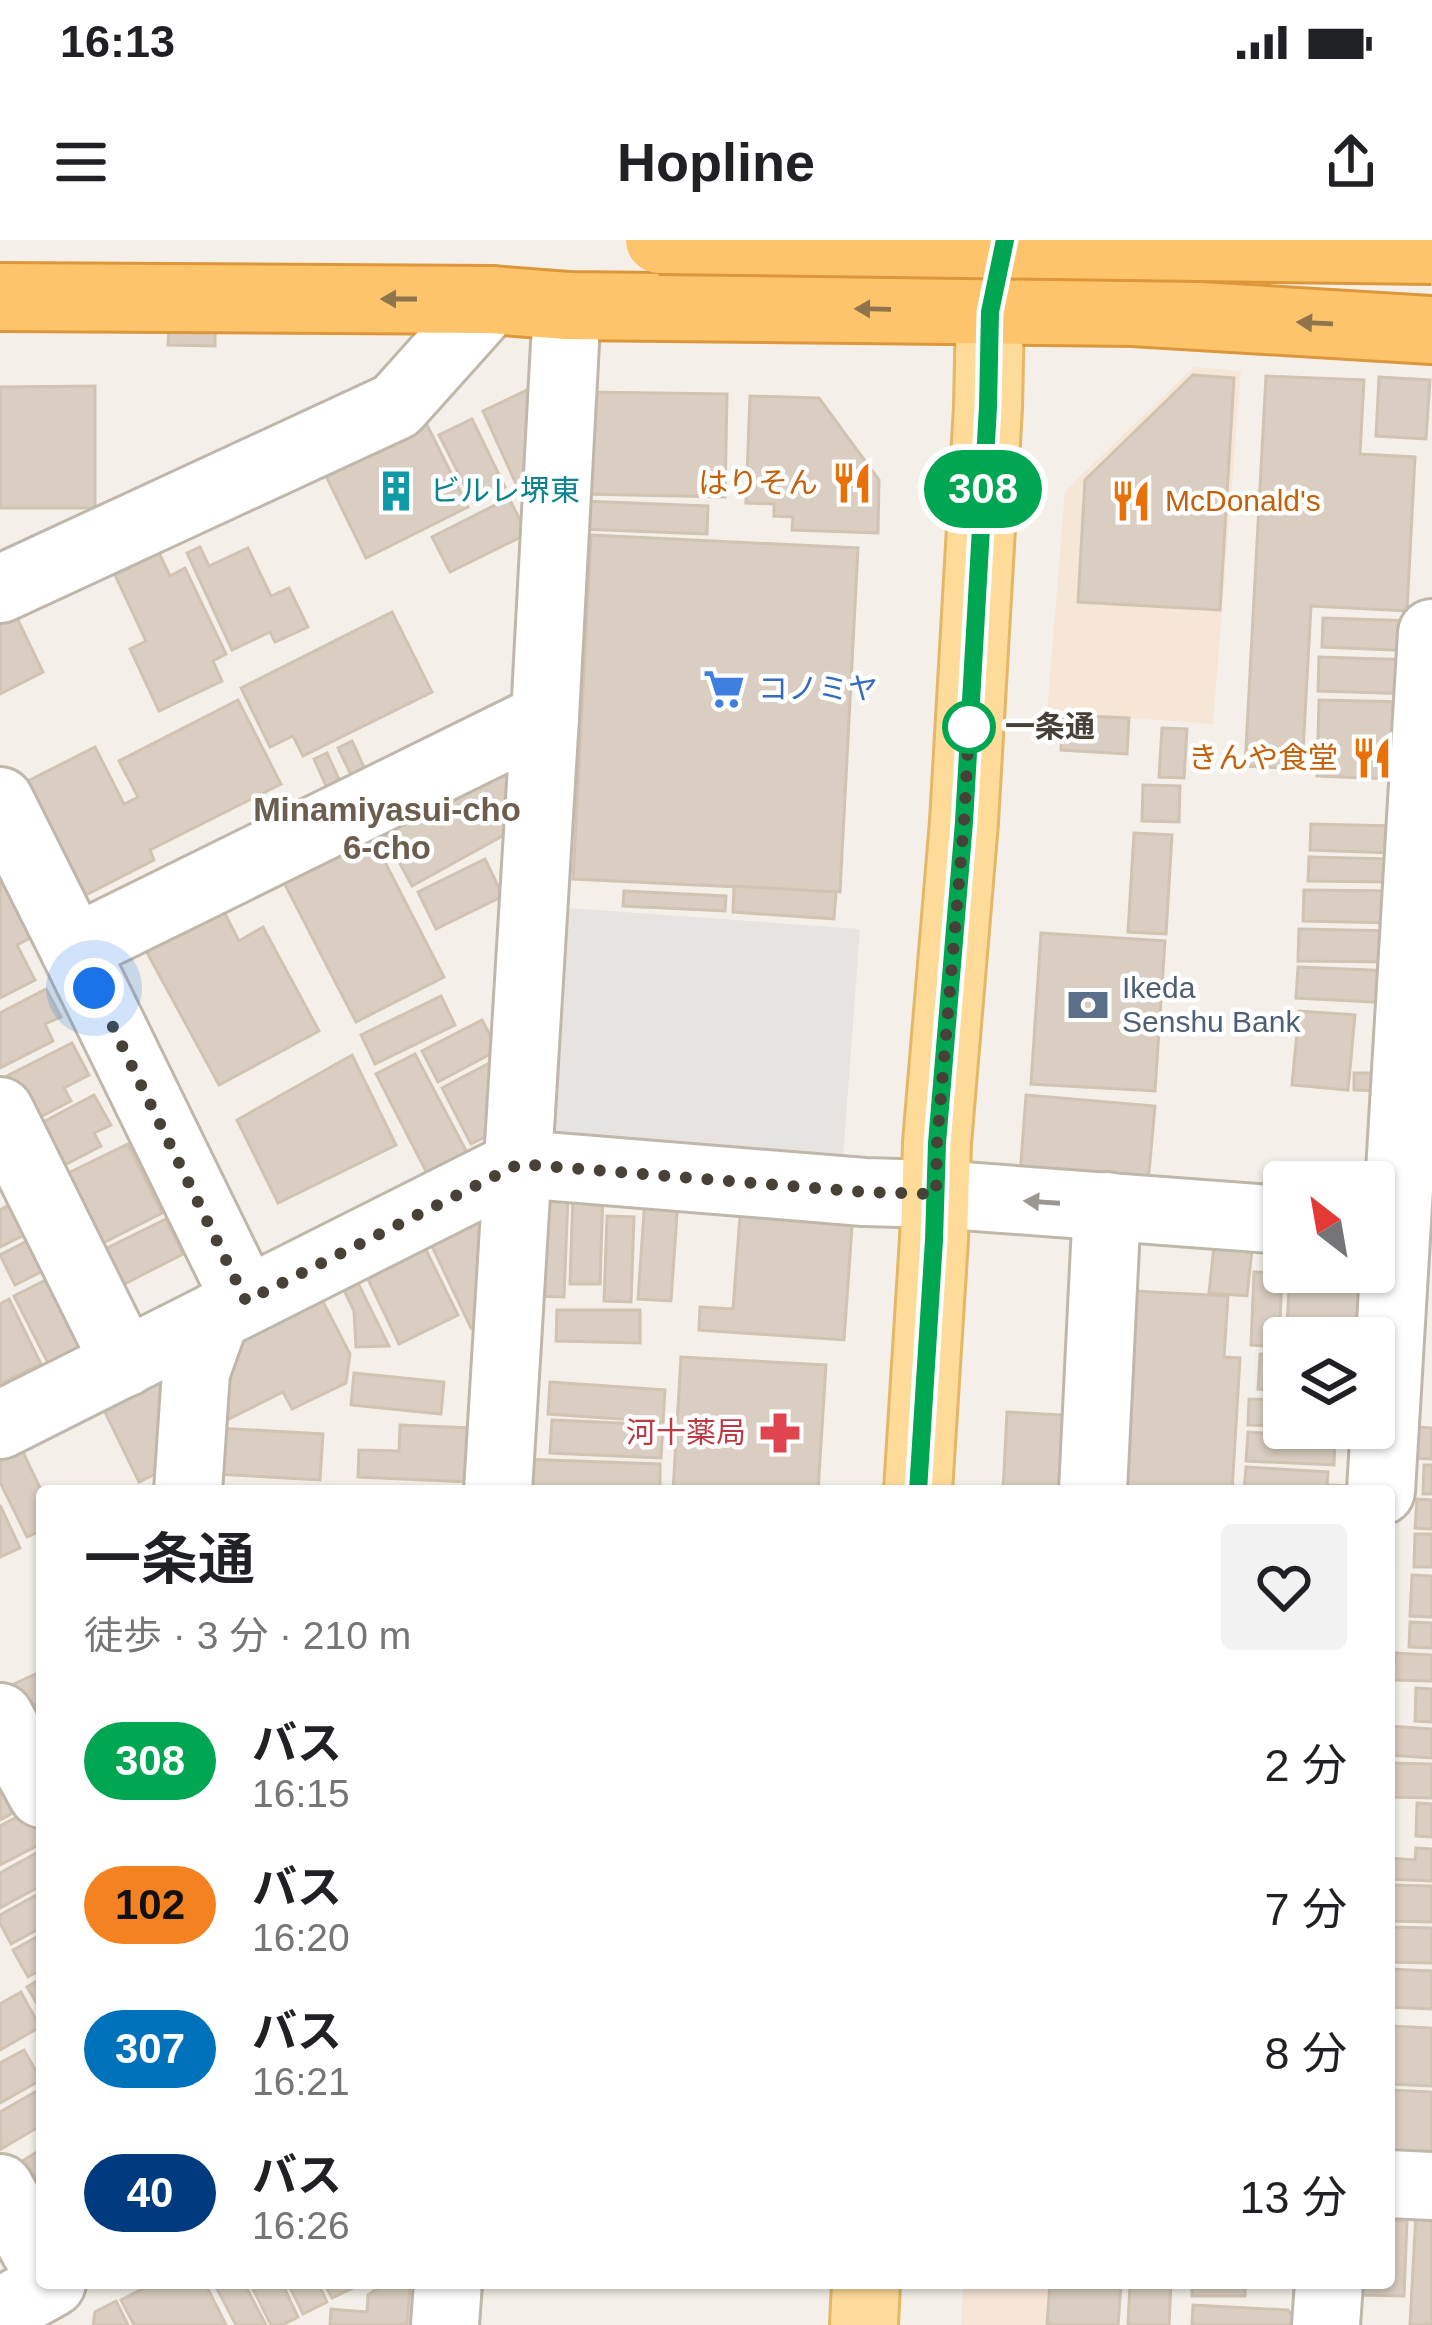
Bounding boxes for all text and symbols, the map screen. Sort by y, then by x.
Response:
text: 16:13 [60,16,175,67]
icon: menu [48,129,114,195]
icon: share [1318,129,1384,195]
text: Hopline [617,132,815,192]
one-way arrow [379,290,417,309]
one-way arrow [853,300,891,319]
one-way arrow [1295,313,1333,332]
line badge: 308 [914,450,1052,528]
restaurant icon: はりそん [829,460,875,506]
text: 308 [948,465,1018,512]
place label: はりそん [698,466,818,499]
building icon: ビルレ堺東 [373,468,419,514]
place label: ビルレ堺東 [430,474,580,507]
restaurant icon: McDonald's [1108,478,1154,524]
place label: McDonald's [1165,484,1321,517]
supermarket icon: コノミヤ [701,666,747,712]
place label: コノミヤ [758,672,878,705]
marker: 一条通 [944,702,994,752]
place label: 一条通 [1005,710,1095,743]
restaurant icon: きんや食堂 [1349,735,1395,781]
place label: きんや食堂 [1188,741,1338,774]
district label: Minamiyasui-cho 6-cho [253,791,521,866]
your location [64,958,124,1018]
place label: Ikeda Senshu Bank [1122,971,1301,1038]
bank icon: Ikeda Senshu Bank [1065,982,1111,1028]
north arrow [1263,1161,1395,1293]
map controls [1263,1161,1395,1449]
one-way arrow [1022,1192,1060,1211]
button: layers [1263,1317,1395,1449]
pharmacy icon: 河十薬局 [757,1410,803,1456]
place label: 河十薬局 [626,1416,746,1449]
button: heart [1221,1524,1347,1650]
text: 一条通 [84,1527,255,1591]
text: 徒歩 · 3 分 · 210 m [84,1614,411,1657]
text: バス [252,1718,342,1769]
text: 308 [115,1737,185,1784]
text: 2 分 [1264,1740,1347,1791]
text: 16:15 [252,1772,350,1815]
text: バス [252,1862,342,1913]
text: 102 [115,1881,185,1928]
text: 7 分 [1264,1884,1347,1935]
text: 16:20 [252,1916,350,1959]
text: バス [252,2006,342,2057]
text: 307 [115,2025,185,2072]
text: 8 分 [1264,2028,1347,2079]
text: 16:21 [252,2060,350,2103]
text: バス [252,2150,342,2201]
text: 40 [127,2169,173,2216]
text: 13 分 [1239,2172,1347,2223]
text: 16:26 [252,2204,350,2247]

